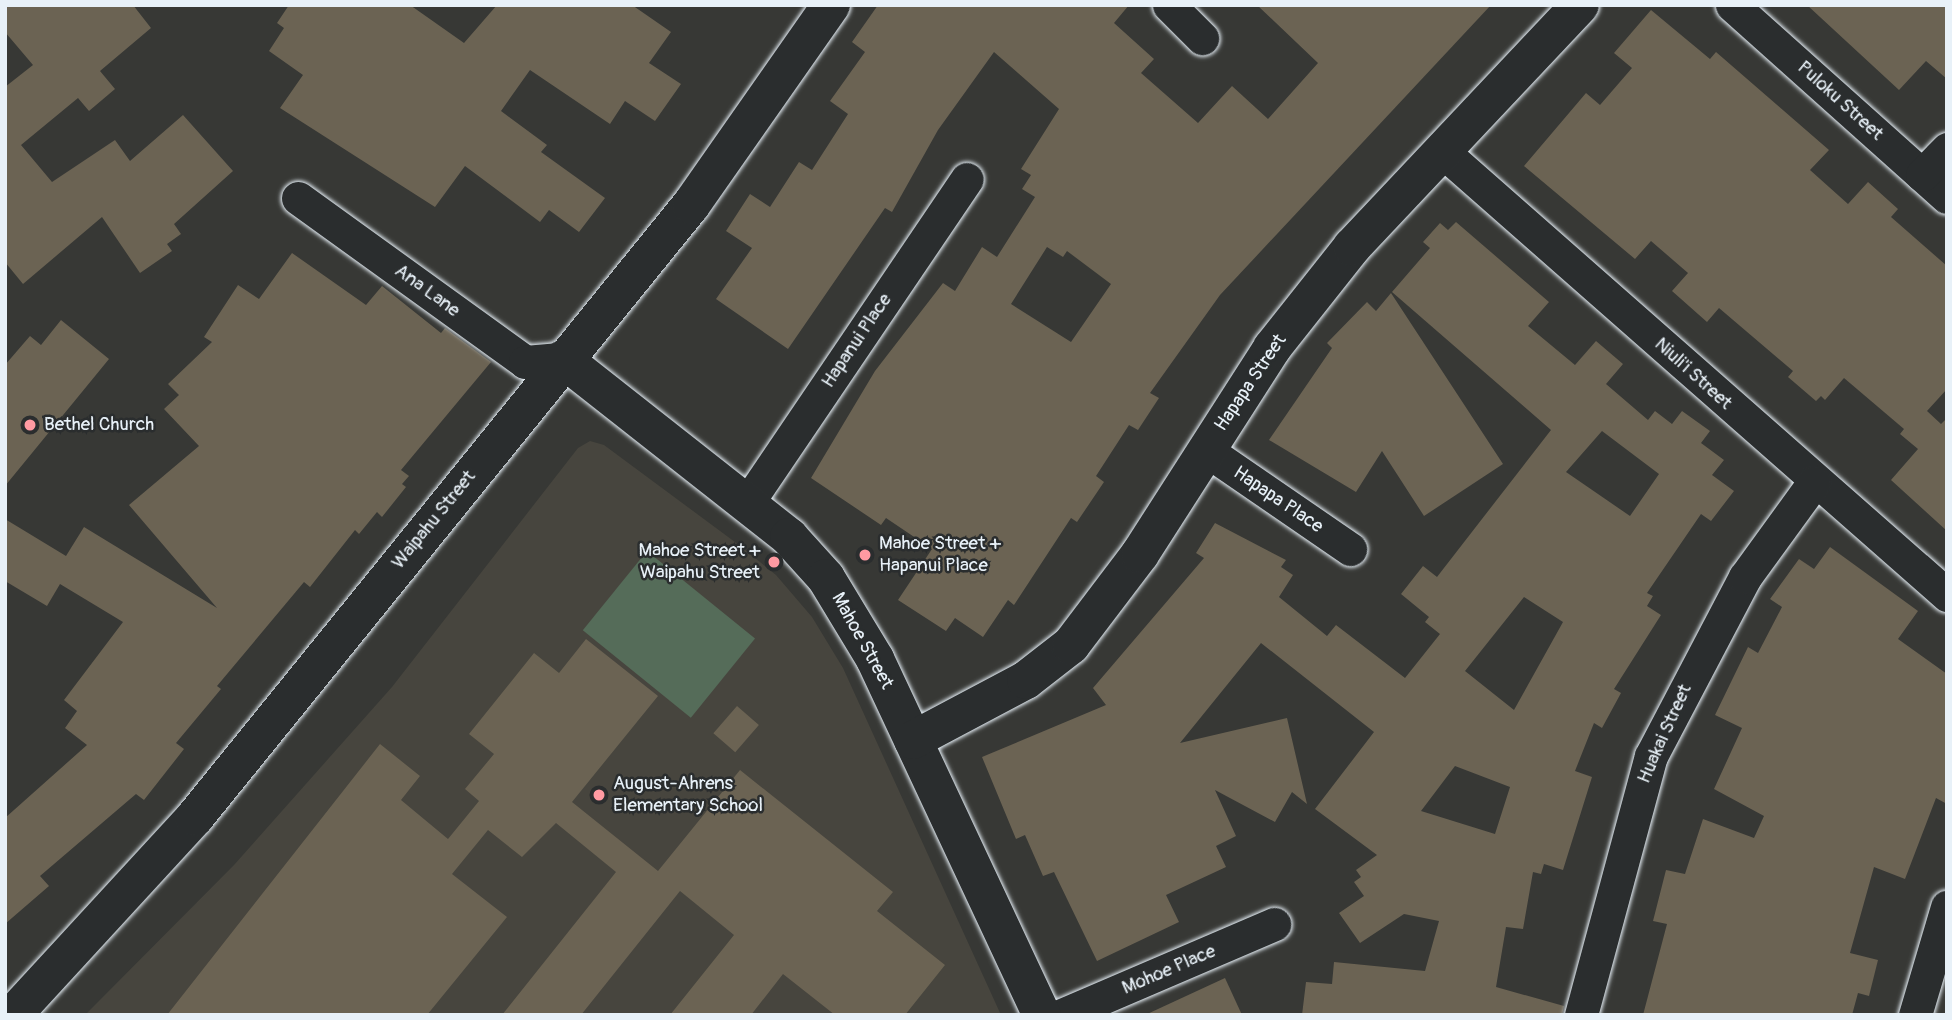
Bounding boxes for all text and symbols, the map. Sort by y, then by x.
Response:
street label: Puloku Street [1792,56,1888,146]
street label: Ana Lane [390,260,464,322]
street label: Hapanui Place [817,290,897,392]
street label: Hapapa Street [1210,330,1292,436]
street label: Niuli'i Street [1650,333,1736,415]
place label: Bethel Church [44,414,154,436]
marker: Bethel Church [22,417,38,433]
street label: Hapapa Place [1229,462,1327,538]
street label: Waipahu Street [387,466,481,574]
place label: Mahoe Street + Hapanui Place [879,533,1001,577]
place label: Mahoe Street + Waipahu Street [638,540,760,584]
marker: Mahoe Street + Hapanui Place [857,547,873,563]
marker: Mahoe Street + Waipahu Street [766,554,782,570]
street label: Mahoe Street [826,589,898,693]
street label: Huakai Street [1633,681,1697,787]
place label: August-Ahrens Elementary School [613,773,763,817]
marker: August-Ahrens Elementary School [591,787,607,803]
street label: Mohoe Place [1119,940,1219,1000]

